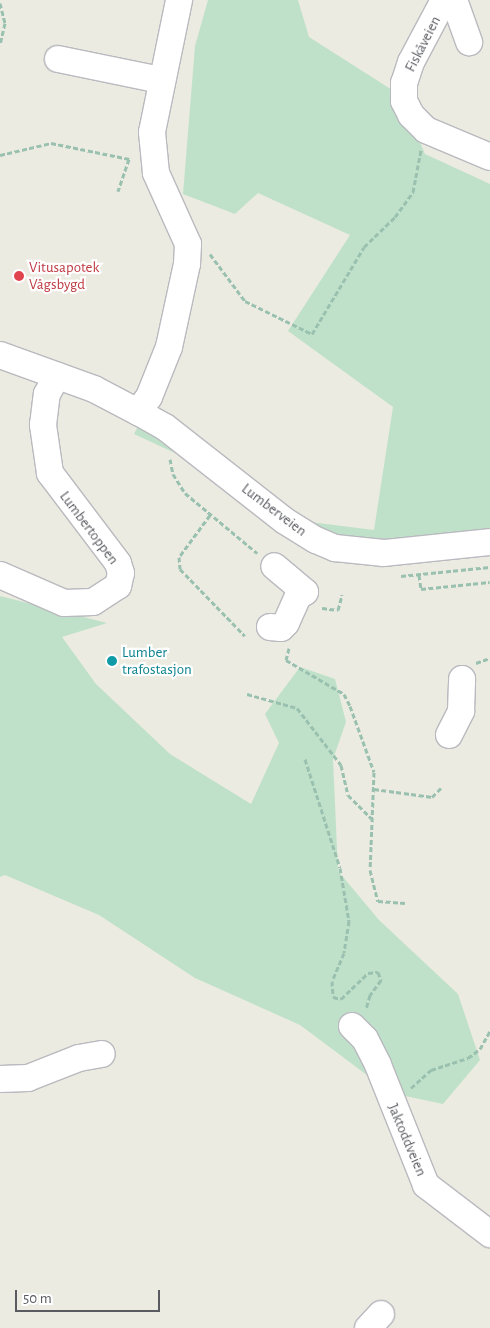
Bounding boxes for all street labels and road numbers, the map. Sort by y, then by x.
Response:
street label: Fiskåveien [401,13,445,75]
street label: Lumberveien [238,480,310,540]
street label: Lumbertoppen [56,488,122,568]
street label: Jaktoddveien [384,1101,430,1179]

